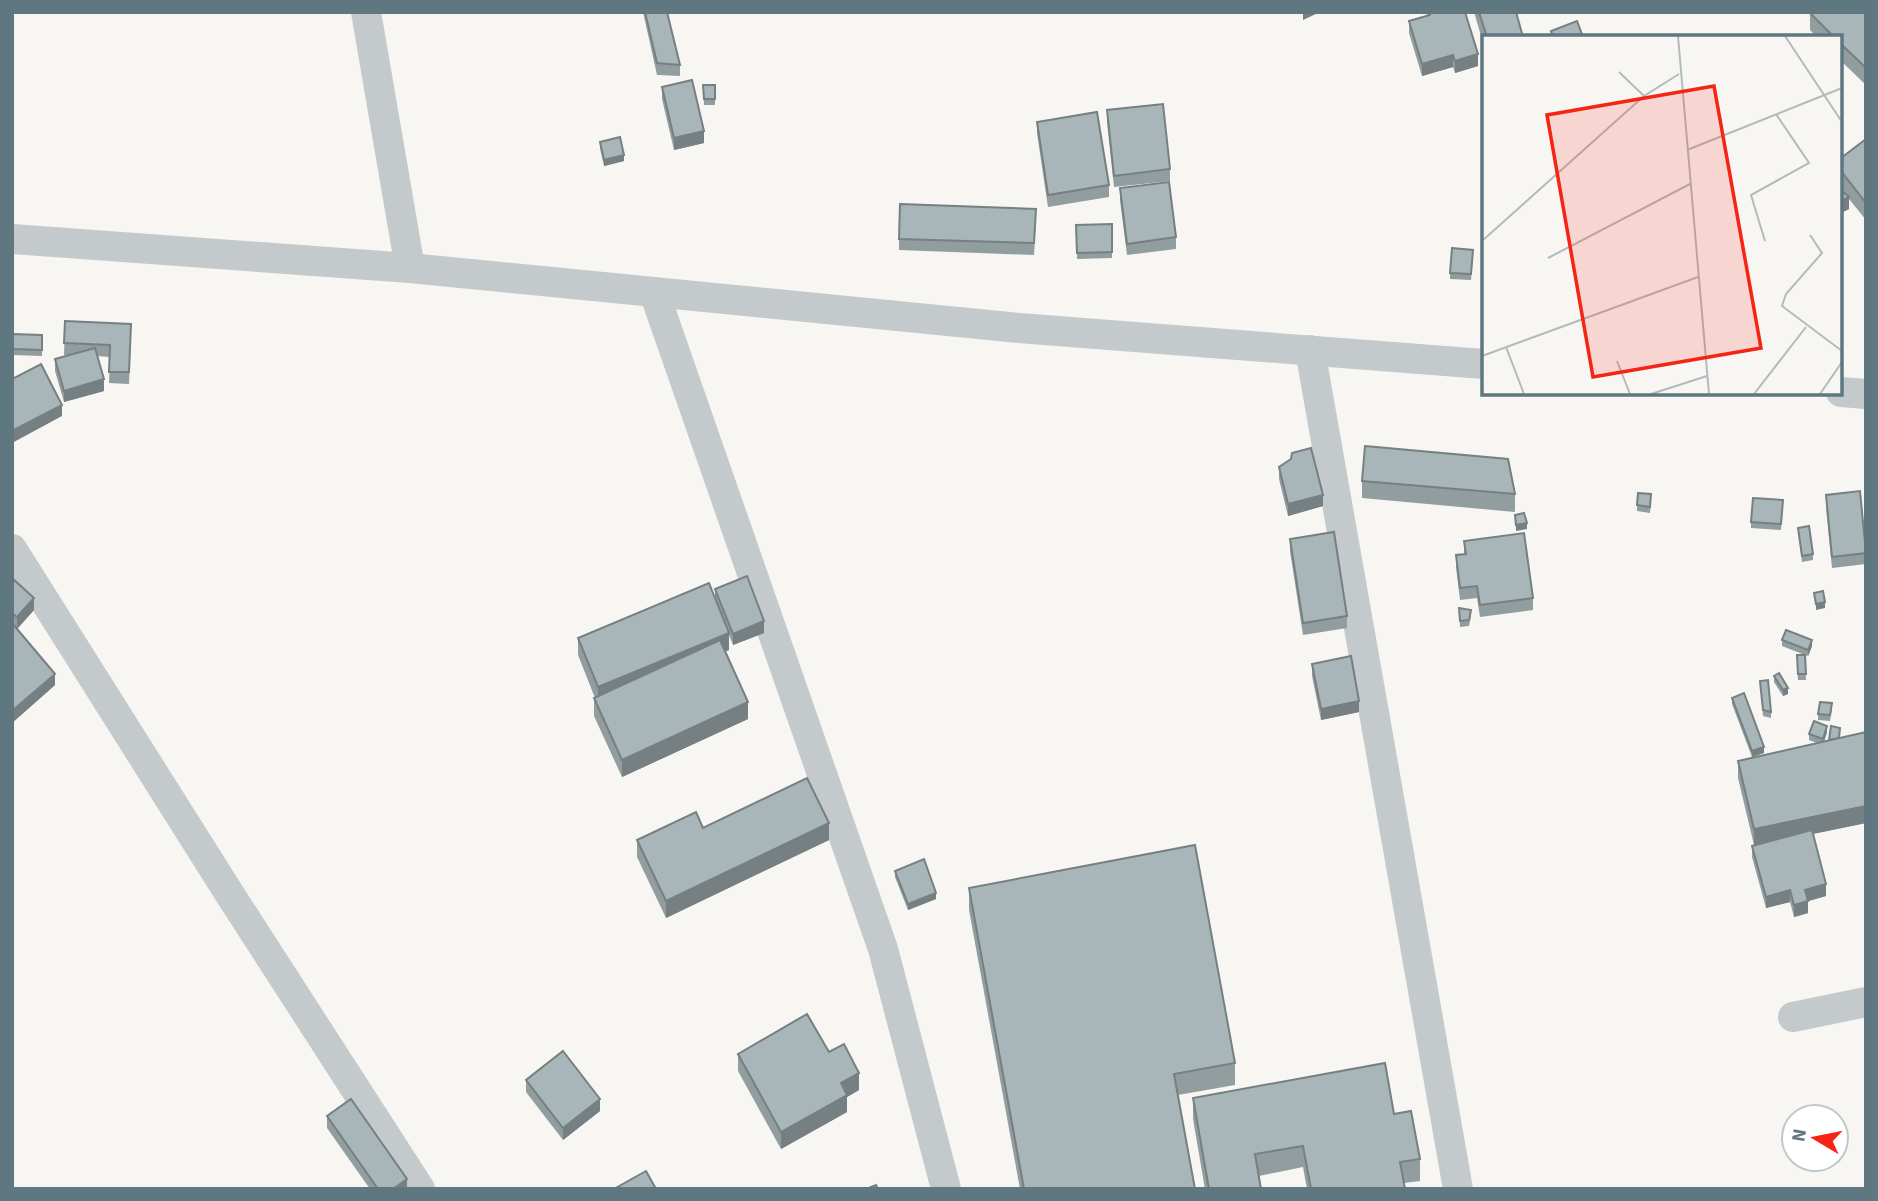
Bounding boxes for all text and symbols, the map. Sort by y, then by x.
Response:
inset map [1482,35,1843,396]
north arrow [1780,1103,1850,1173]
text: N [1785,1127,1814,1144]

